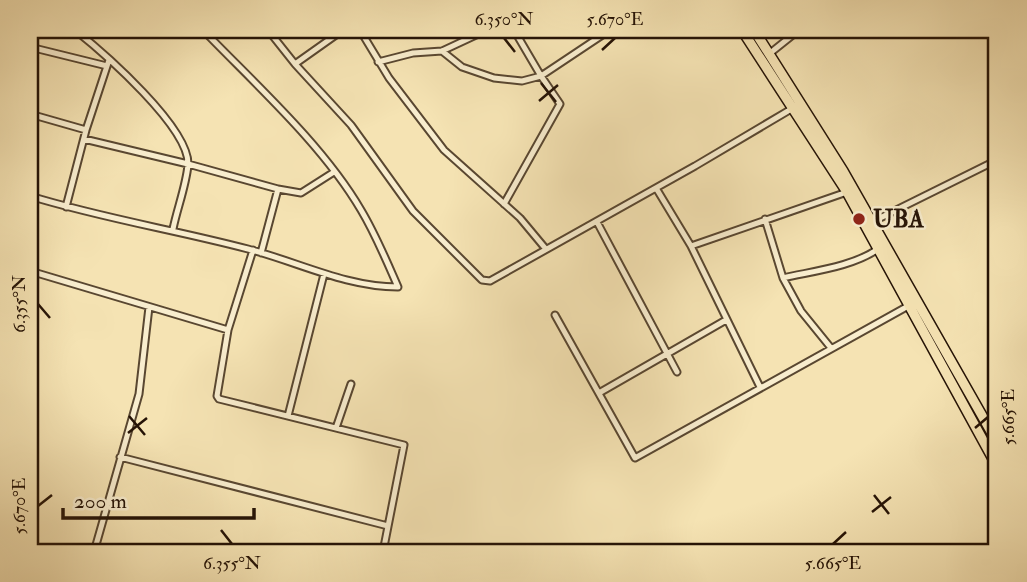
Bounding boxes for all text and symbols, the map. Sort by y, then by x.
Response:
text: 6.350°N [475,8,533,31]
text: 5.670°E [587,8,643,31]
place label: UBA [873,204,925,235]
marker: UBA [851,211,867,227]
text: 6.355°N [8,275,31,333]
text: 5.665°E [997,389,1020,445]
scale bar [63,477,254,521]
text: 5.670°E [8,478,31,534]
text: 200 m [74,488,127,515]
text: 6.355°N [203,552,261,575]
text: 5.665°E [805,552,861,575]

